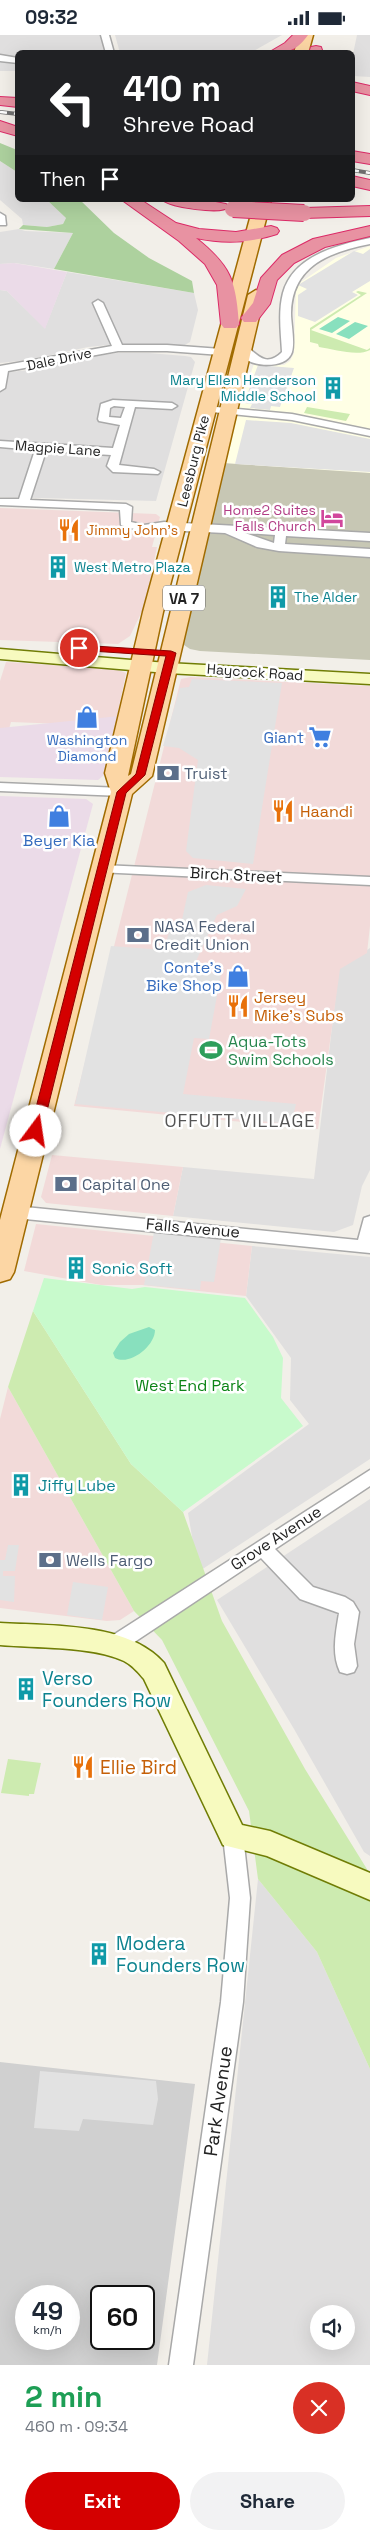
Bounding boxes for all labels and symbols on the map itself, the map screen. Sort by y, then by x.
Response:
street label: Dale Drive [25,343,93,375]
place label: Mary Ellen Henderson Middle School [170,371,316,405]
building icon: Mary Ellen Henderson Middle School [320,375,346,401]
street label: Leesburg Pike [173,413,213,509]
street label: Magpie Lane [15,436,101,460]
place label: Home2 Suites Falls Church [223,501,316,535]
hotel icon: Home2 Suites Falls Church [319,505,345,531]
restaurant icon: Jimmy John's [56,517,82,543]
place label: Jimmy John's [86,521,178,539]
building icon: West Metro Plaza [45,554,71,580]
place label: West Metro Plaza [74,558,191,576]
building icon: The Alder [265,584,291,610]
road number: VA 7 [163,585,205,611]
place label: The Alder [294,588,357,606]
pin [58,627,100,669]
street label: Haycock Road [206,660,304,684]
shop icon: Washington Diamond [74,704,100,730]
supermarket icon: Giant [307,724,333,750]
place label: Giant [263,727,304,748]
place label: Washington Diamond [47,731,127,765]
bank icon: Truist [155,760,181,786]
place label: Truist [184,763,228,784]
restaurant icon: Haandi [270,798,296,824]
place label: Haandi [300,801,353,822]
shop icon: Beyer Kia [46,803,72,829]
place label: Beyer Kia [23,830,95,851]
street label: Birch Street [189,862,283,888]
place label: NASA Federal Credit Union [154,916,255,955]
bank icon: NASA Federal Credit Union [125,922,151,948]
place label: Conte's Bike Shop [146,957,222,996]
shop icon: Conte's Bike Shop [225,963,251,989]
place label: Jersey Mike's Subs [254,987,344,1026]
restaurant icon: Jersey Mike's Subs [225,993,251,1019]
place label: Aqua-Tots Swim Schools [228,1031,334,1070]
sports icon: Aqua-Tots Swim Schools [198,1037,224,1063]
position arrow [9,1104,61,1156]
district label: OFFUTT VILLAGE [165,1109,315,1132]
bank icon: Capital One [53,1171,79,1197]
place label: Capital One [82,1174,170,1195]
street label: Falls Avenue [145,1213,241,1243]
building icon: Sonic Soft [63,1255,89,1281]
place label: Sonic Soft [92,1258,173,1279]
park label: West End Park [135,1375,245,1396]
building icon: Jiffy Lube [8,1472,34,1498]
place label: Jiffy Lube [38,1475,116,1496]
street label: Grove Avenue [227,1501,325,1575]
bank icon: Wells Fargo [37,1547,63,1573]
place label: Wells Fargo [66,1550,153,1571]
place label: Verso Founders Row [42,1666,171,1713]
building icon: Verso Founders Row [13,1676,39,1702]
restaurant icon: Ellie Bird [70,1754,96,1780]
place label: Ellie Bird [100,1755,177,1780]
place label: Modera Founders Row [116,1931,245,1978]
building icon: Modera Founders Row [86,1941,112,1967]
street label: Park Avenue [198,2044,238,2158]
speed limit sign: 60 [90,2285,155,2350]

